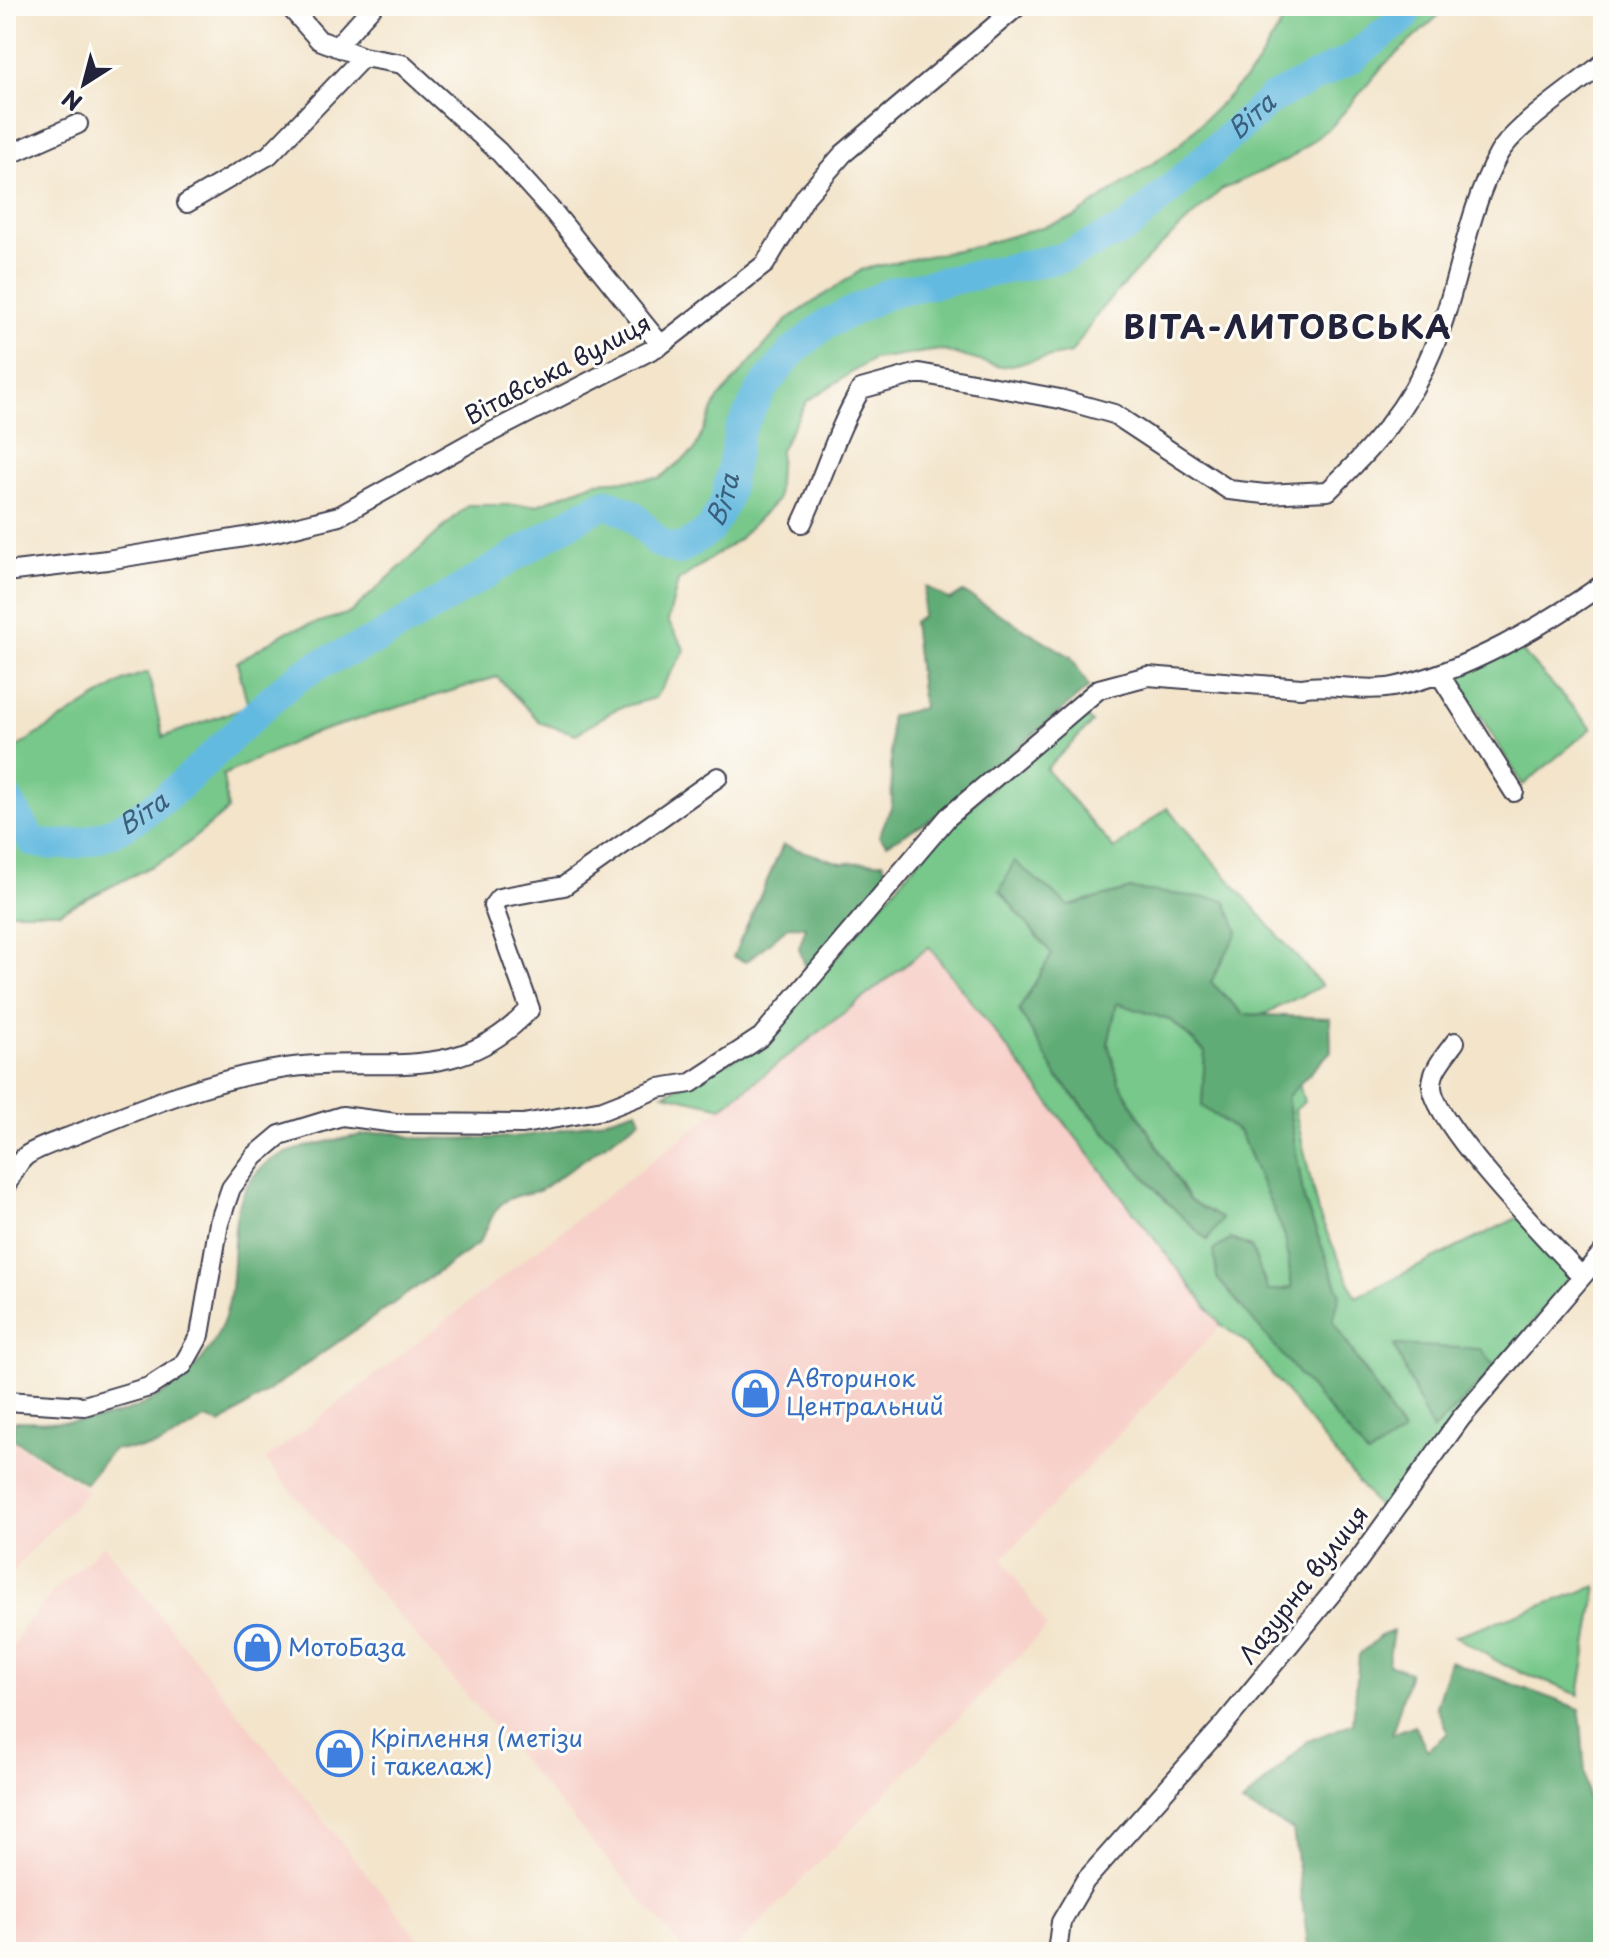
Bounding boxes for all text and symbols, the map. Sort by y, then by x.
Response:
north arrow [44,44,124,124]
water label: Віта [1218,82,1284,147]
text: N [55,83,88,120]
district label: ВІТА-ЛИТОВСЬКА [1123,302,1453,350]
street label: Вітавська вулиця [457,304,657,433]
water label: Віта [695,469,748,532]
water label: Віта [110,781,177,843]
place label: Авторинок Центральний [786,1359,944,1423]
shop icon: Авторинок Центральний [731,1369,779,1417]
street label: Лазурна вулиця [1229,1497,1376,1671]
shop icon: МотоБаза [233,1624,281,1672]
place label: МотоБаза [288,1628,406,1664]
place label: Кріплення (метізи і такелаж) [370,1719,583,1783]
shop icon: Кріплення (метізи і такелаж) [315,1729,363,1777]

